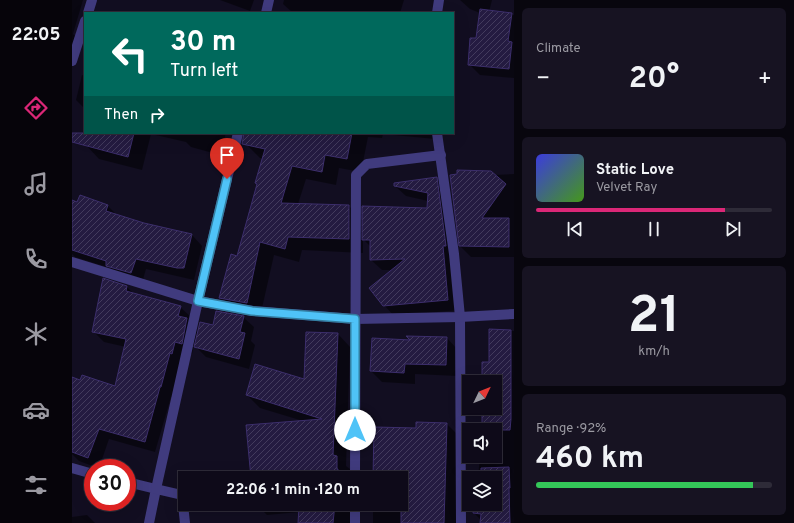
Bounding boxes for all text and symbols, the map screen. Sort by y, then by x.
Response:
text: 22:05 [11,24,61,47]
text: 30 m [170,25,236,61]
icon: left [104,28,156,80]
text: Climate [536,41,581,57]
text: Turn left [170,60,238,83]
text: 20° [629,61,679,98]
text: − [536,66,550,93]
text: + [758,66,772,93]
icon: directions [22,94,50,122]
icon: right [146,104,168,126]
text: Then [104,106,138,125]
pin [210,138,244,179]
icon: arrive [216,144,238,166]
text: Static Love [596,161,674,180]
icon: music [22,170,50,198]
text: Velvet Ray [596,180,657,196]
icon: previous [564,218,586,240]
icon: pause [643,218,665,240]
icon: next [722,218,744,240]
icon: phone [22,245,50,273]
text: 21 [628,285,680,351]
icon: climate [22,320,50,348]
text: km/h [638,344,670,360]
north arrow [462,375,502,415]
map controls [462,375,502,511]
icon: car [22,396,50,424]
position arrow [334,409,376,451]
text: Range · 92% [536,421,606,437]
button: sound [462,423,502,463]
text: 460 km [536,441,644,478]
speed limit sign: 30 [84,459,136,511]
icon: filters [22,471,50,499]
button: layers [462,471,502,511]
text: 22:06 · 1 min · 120 m [226,481,360,500]

